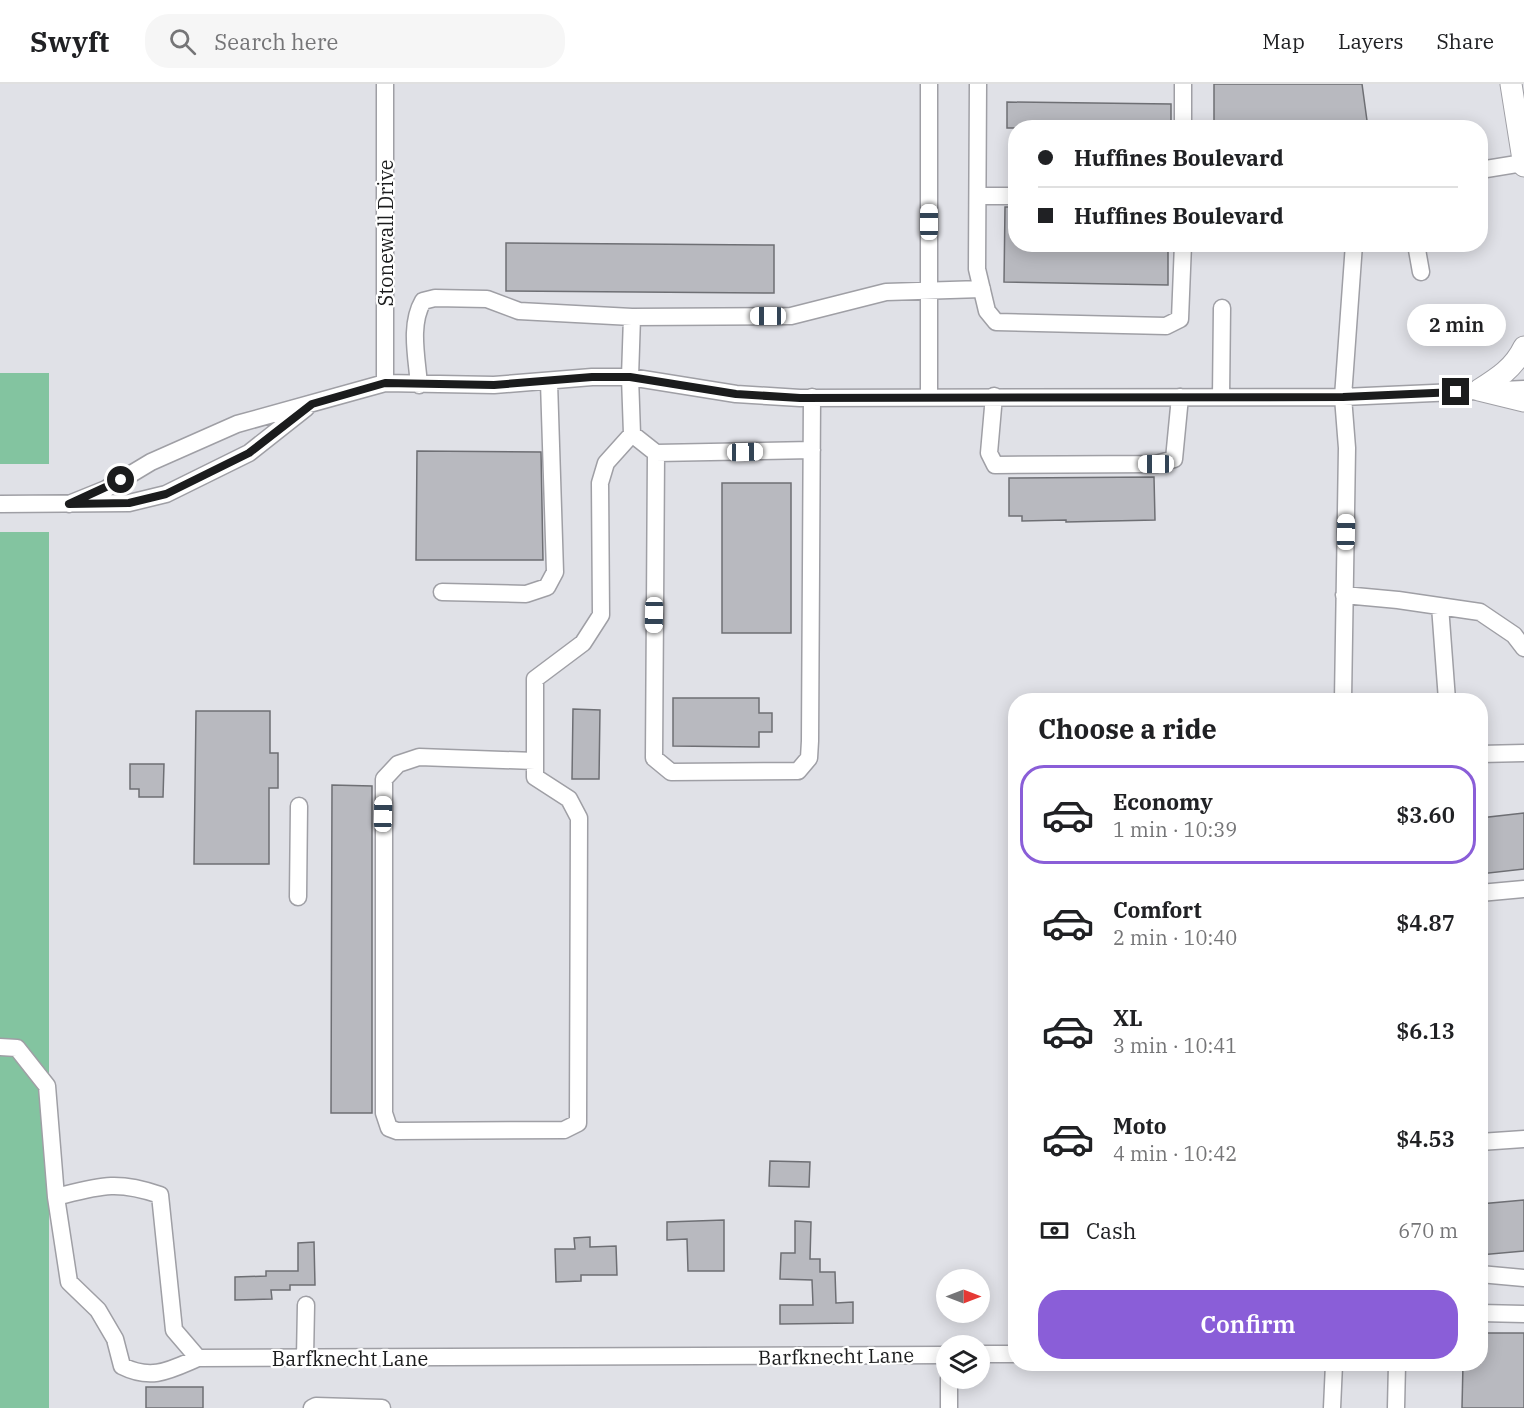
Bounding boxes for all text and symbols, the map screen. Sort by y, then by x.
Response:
search box [145,14,565,68]
text: Swyft [30,23,109,60]
icon: search [166,25,199,58]
text: Search here [214,27,338,56]
text: Map [1262,27,1305,55]
text: Layers [1338,27,1404,55]
text: Share [1437,27,1494,55]
text: Huffines Boulevard [1074,143,1284,172]
street label: Stonewall Drive [372,159,399,307]
text: Huffines Boulevard [1074,201,1284,230]
car [920,204,938,240]
callout: 2 min [1406,305,1506,347]
car [750,307,786,325]
text: 2 min [1429,311,1484,338]
route end [1442,378,1469,405]
car [727,443,763,461]
car [1138,455,1174,473]
route start [107,466,134,493]
car [1337,514,1355,550]
car [645,597,663,633]
text: Choose a ride [1038,711,1217,746]
text: Economy [1113,787,1213,816]
icon: car [1041,788,1095,842]
car [374,796,392,832]
text: $3.60 [1396,800,1455,829]
text: 1 min · 10:39 [1113,816,1237,843]
text: Comfort [1113,895,1202,924]
icon: car [1041,896,1095,950]
text: $4.87 [1396,908,1455,937]
text: 2 min · 10:40 [1113,924,1237,951]
text: XL [1113,1003,1143,1032]
icon: car [1041,1004,1095,1058]
text: $6.13 [1396,1016,1455,1045]
text: 3 min · 10:41 [1113,1032,1237,1059]
text: Moto [1113,1111,1167,1140]
icon: car [1041,1112,1095,1166]
text: $4.53 [1396,1124,1455,1153]
text: 4 min · 10:42 [1113,1140,1237,1167]
icon: cash [1038,1214,1071,1247]
text: Cash [1086,1216,1137,1245]
text: 670 m [1398,1217,1458,1244]
north arrow [936,1269,990,1323]
map controls [936,1269,990,1389]
button: Confirm [1038,1290,1458,1359]
button: layers [936,1335,990,1389]
street label: Barfknecht Lane [758,1341,914,1371]
street label: Barfknecht Lane [272,1345,428,1372]

